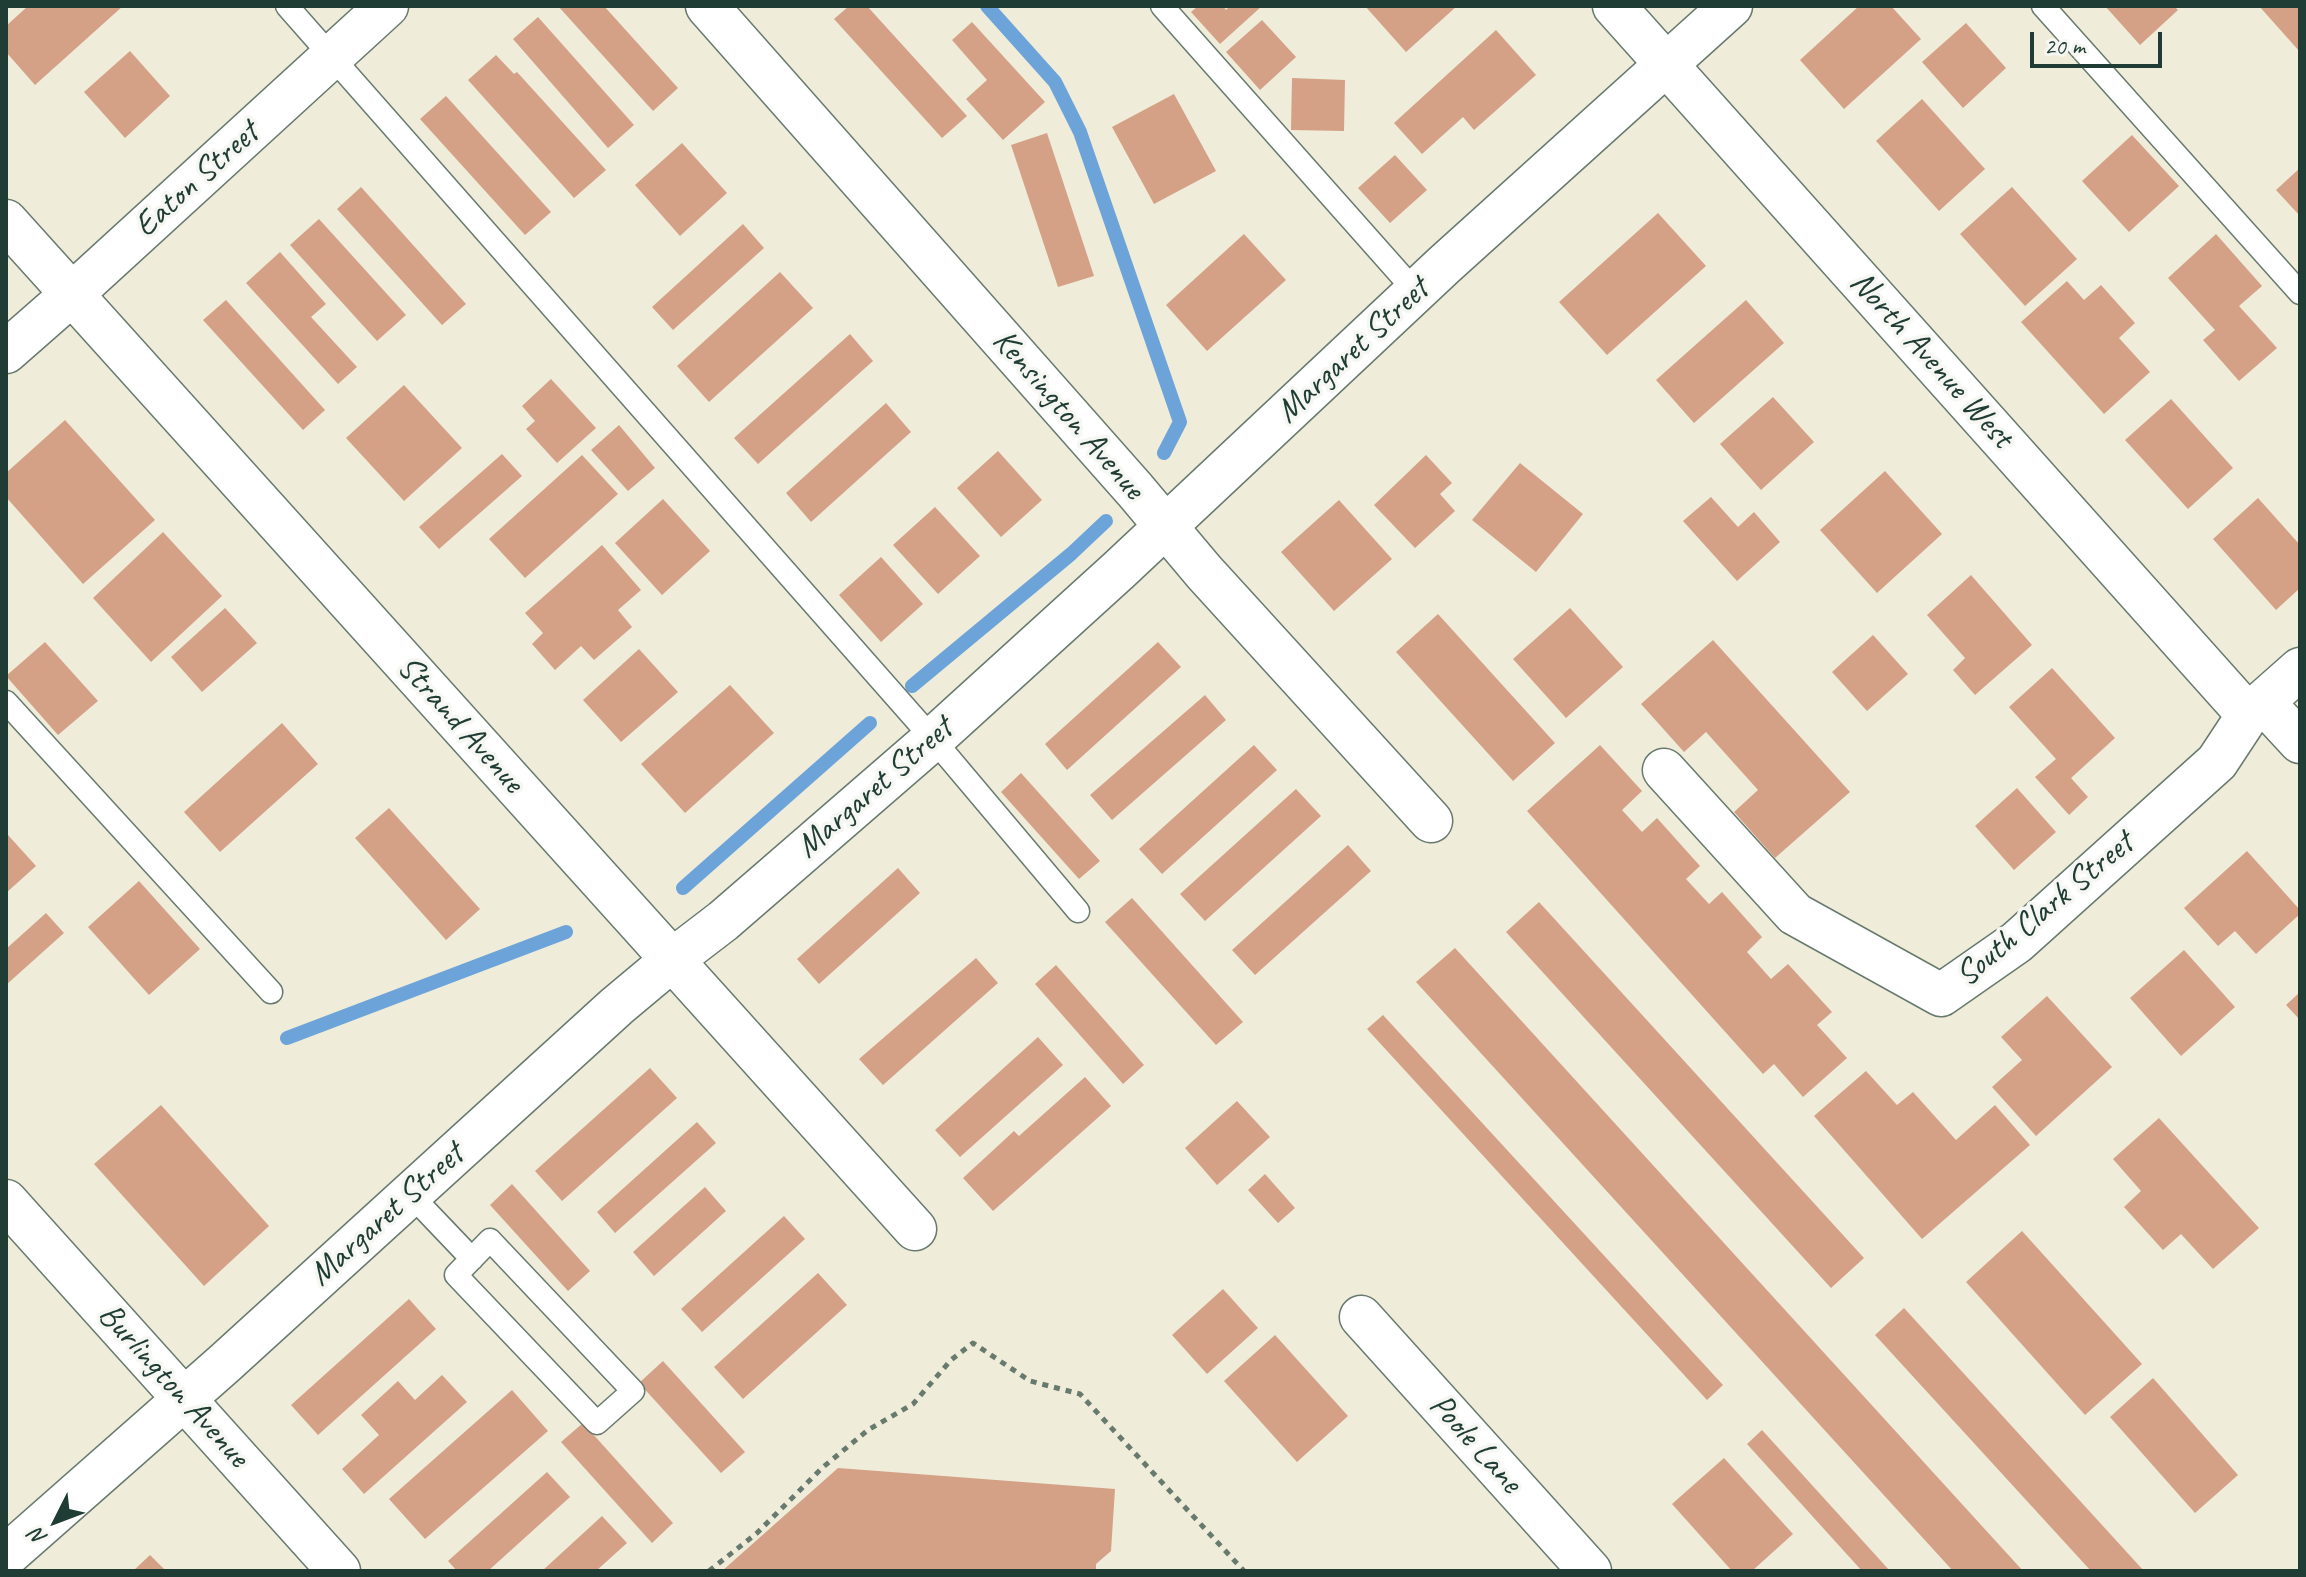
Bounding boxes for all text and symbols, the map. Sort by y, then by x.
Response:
scale bar [2034,16,2166,66]
text: 20 m [2044,31,2085,61]
street label: Eaton Street [126,113,268,247]
street label: North Avenue West [1841,263,2021,457]
street label: Margaret Street [1268,270,1438,432]
street label: Kensington Avenue [983,322,1153,508]
street label: Strand Avenue [388,648,532,802]
street label: Margaret Street [788,709,962,867]
street label: South Clark Street [1948,824,2142,996]
street label: Margaret Street [301,1135,473,1295]
street label: Burlington Avenue [89,1295,257,1477]
street label: Poole Lane [1420,1386,1530,1502]
north arrow [16,1481,96,1561]
text: N [23,1523,53,1551]

